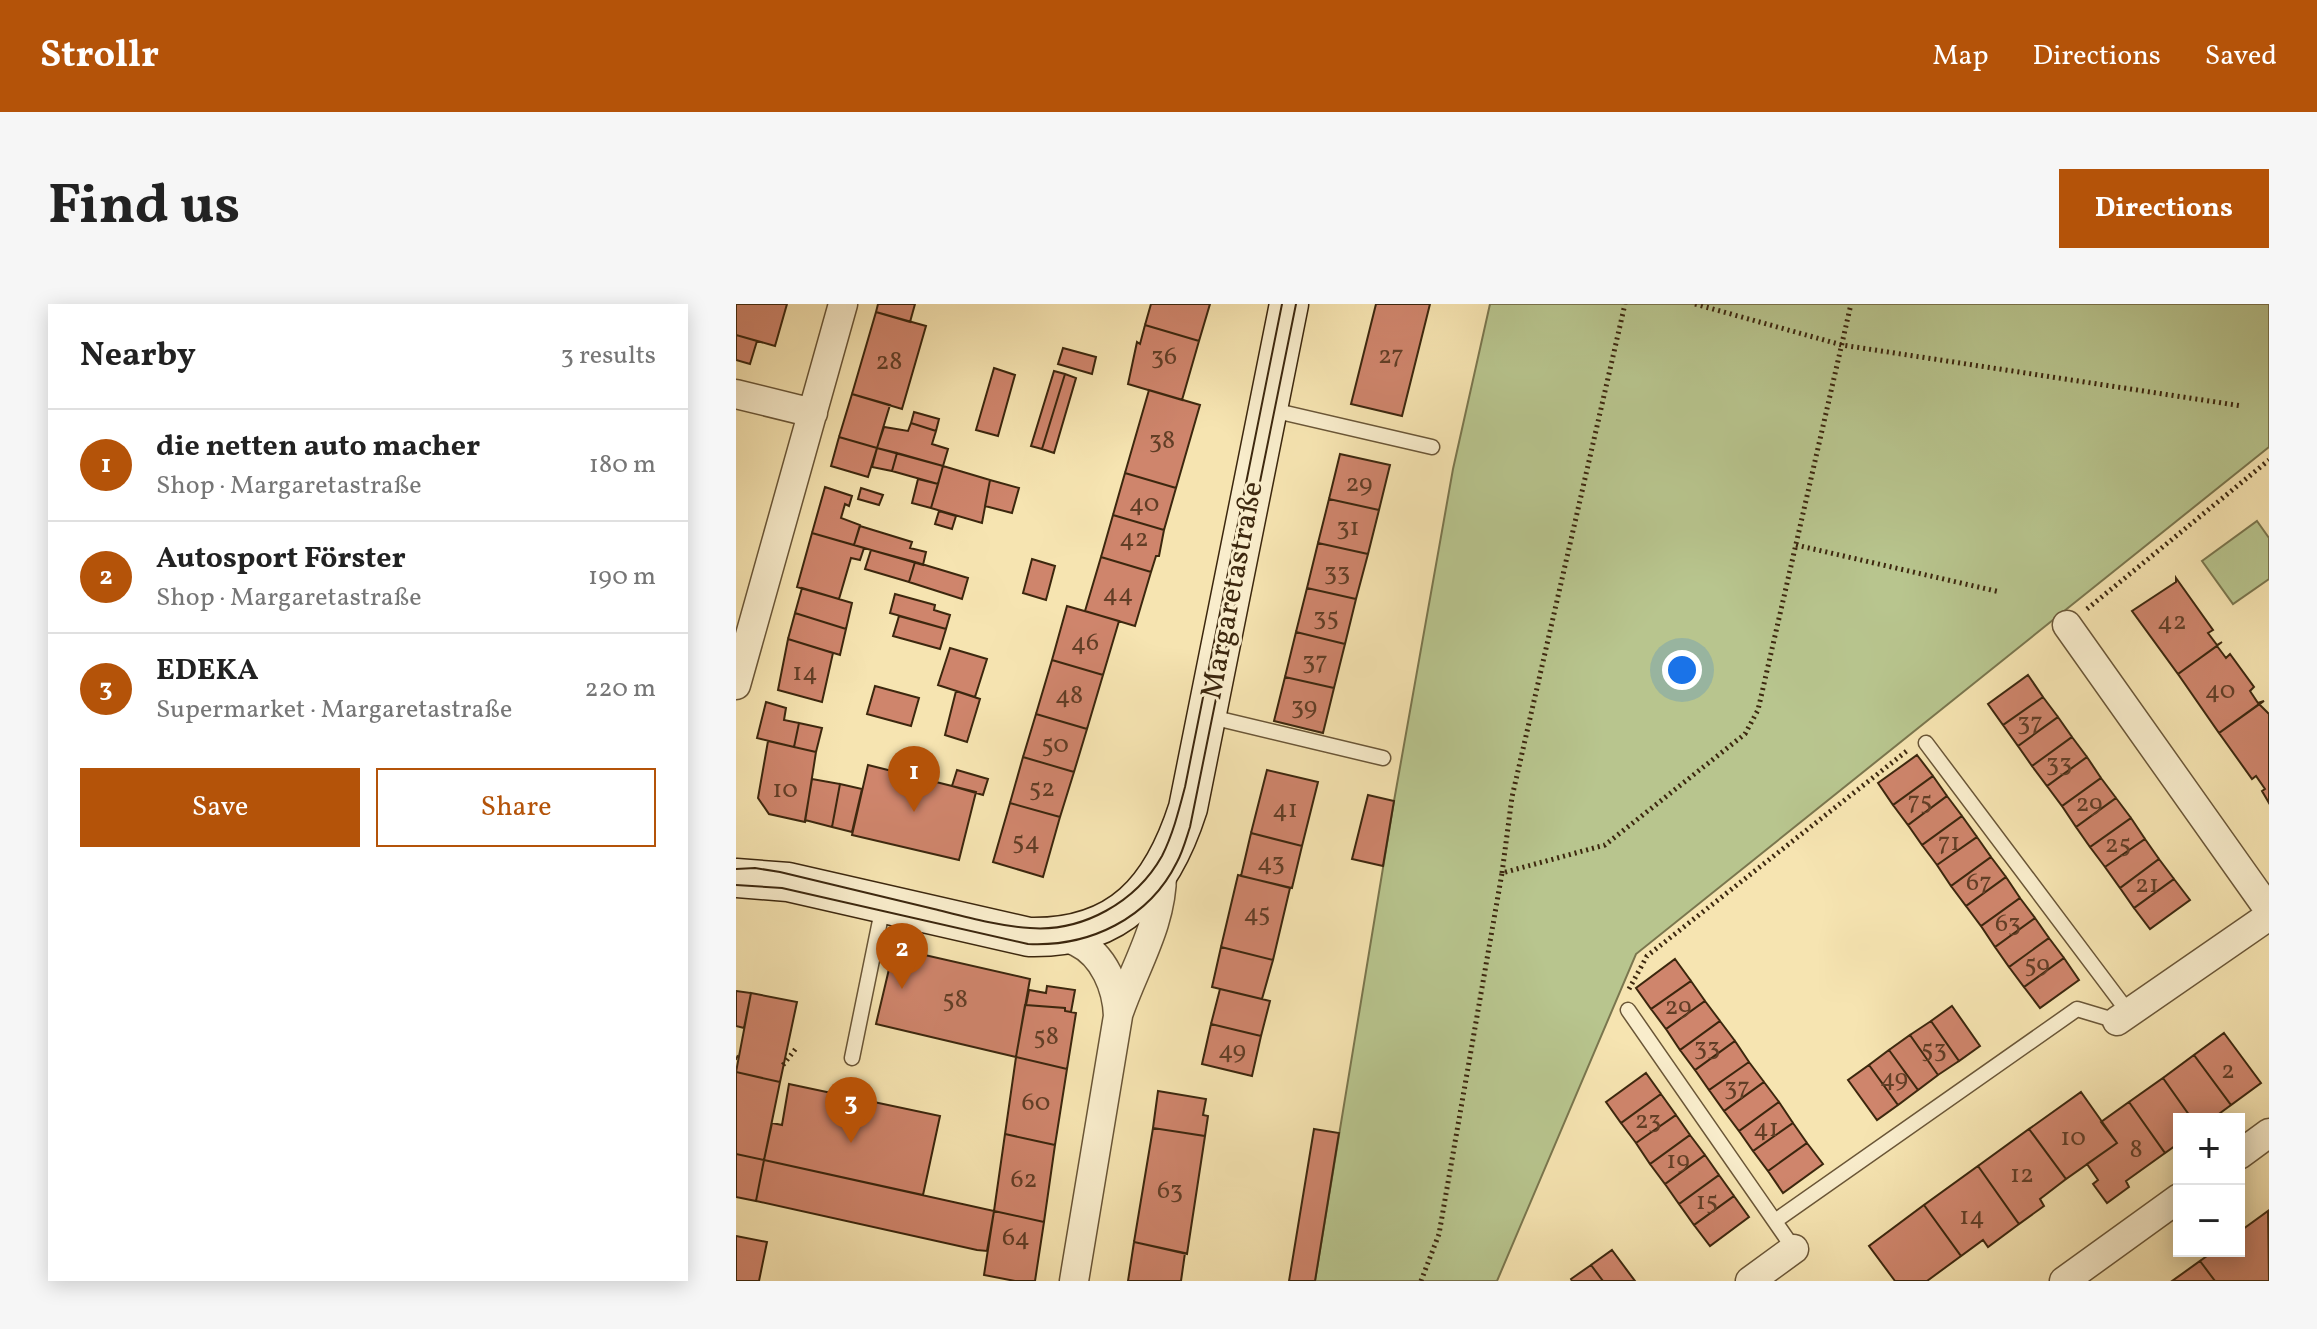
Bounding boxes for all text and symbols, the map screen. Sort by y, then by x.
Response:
text: Strollr [40,30,159,83]
text: Map [1933,37,1989,76]
text: Directions [2033,37,2161,76]
text: Saved [2205,37,2277,76]
text: Find us [48,169,240,247]
button: Directions [2059,169,2269,248]
text: Nearby [80,333,196,380]
text: 3 results [560,338,656,374]
house number: 27 [1378,338,1404,374]
house number: 36 [1151,339,1177,375]
house number: 28 [875,344,903,380]
house number: 38 [1149,423,1175,459]
text: die netten auto macher [156,426,480,468]
text: 1 [101,447,111,483]
text: 180 m [589,447,656,483]
house number: 29 [1345,466,1373,502]
text: Shop · Margaretastraße [156,468,422,504]
street label: Margaretastraße [1191,478,1275,703]
house number: 40 [1129,486,1159,522]
house number: 31 [1336,510,1360,546]
house number: 42 [1119,521,1149,557]
text: Autosport Förster [156,538,406,580]
house number: 33 [1324,555,1350,591]
text: 2 [99,559,113,595]
text: 190 m [588,559,656,595]
house number: 44 [1102,576,1134,612]
text: Shop · Margaretastraße [156,580,422,616]
house number: 35 [1313,600,1339,636]
house number: 42 [2157,604,2187,640]
house number: 46 [1071,625,1099,661]
house number: 37 [1302,644,1328,680]
text: EDEKA [156,650,259,692]
your location [1662,650,1702,690]
house number: 14 [792,655,818,691]
text: 3 [99,671,113,707]
text: 220 m [584,671,656,707]
house number: 40 [2205,673,2235,709]
house number: 48 [1055,678,1083,714]
house number: 39 [1291,689,1317,725]
text: Supermarket · Margaretastraße [156,692,512,728]
house number: 37 [2017,705,2043,741]
house number: 50 [1041,727,1069,763]
pin: 1 [888,746,940,812]
house number: 33 [2046,746,2072,782]
button: Save [80,768,360,847]
button: Share [376,768,656,847]
house number: 52 [1029,771,1055,807]
house number: 10 [772,772,798,808]
house number: 75 [1907,784,1933,820]
house number: 29 [2075,786,2103,822]
house number: 41 [1272,792,1298,828]
house number: 54 [1012,824,1040,860]
house number: 71 [1938,825,1960,861]
house number: 25 [2105,827,2131,863]
house number: 43 [1257,845,1285,881]
house number: 67 [1966,865,1992,901]
house number: 21 [2135,867,2159,903]
house number: 45 [1243,896,1271,932]
house number: 63 [1995,906,2021,942]
pin: 2 [876,923,928,989]
house number: 59 [2024,947,2050,983]
house number: 58 [942,982,968,1018]
house number: 29 [1664,989,1692,1025]
house number: 58 [1033,1019,1059,1055]
house number: 33 [1694,1030,1720,1066]
house number: 53 [1921,1032,1947,1068]
house number: 49 [1218,1033,1246,1069]
house number: 2 [2221,1053,2235,1089]
house number: 49 [1880,1061,1908,1097]
house number: 37 [1724,1070,1750,1106]
pin: 3 [825,1077,877,1143]
house number: 60 [1022,1085,1050,1121]
house number: 23 [1635,1103,1661,1139]
house number: 41 [1753,1111,1779,1147]
map controls [2173,1113,2245,1257]
button: + [2173,1113,2245,1185]
house number: 10 [2060,1120,2086,1156]
house number: 8 [2129,1132,2143,1168]
house number: 19 [1666,1143,1690,1179]
house number: 12 [2010,1157,2034,1193]
house number: 62 [1010,1162,1038,1198]
house number: 63 [1157,1173,1183,1209]
house number: 15 [1696,1184,1718,1220]
button: − [2173,1185,2245,1257]
house number: 14 [1959,1199,1985,1235]
house number: 64 [1002,1220,1030,1256]

